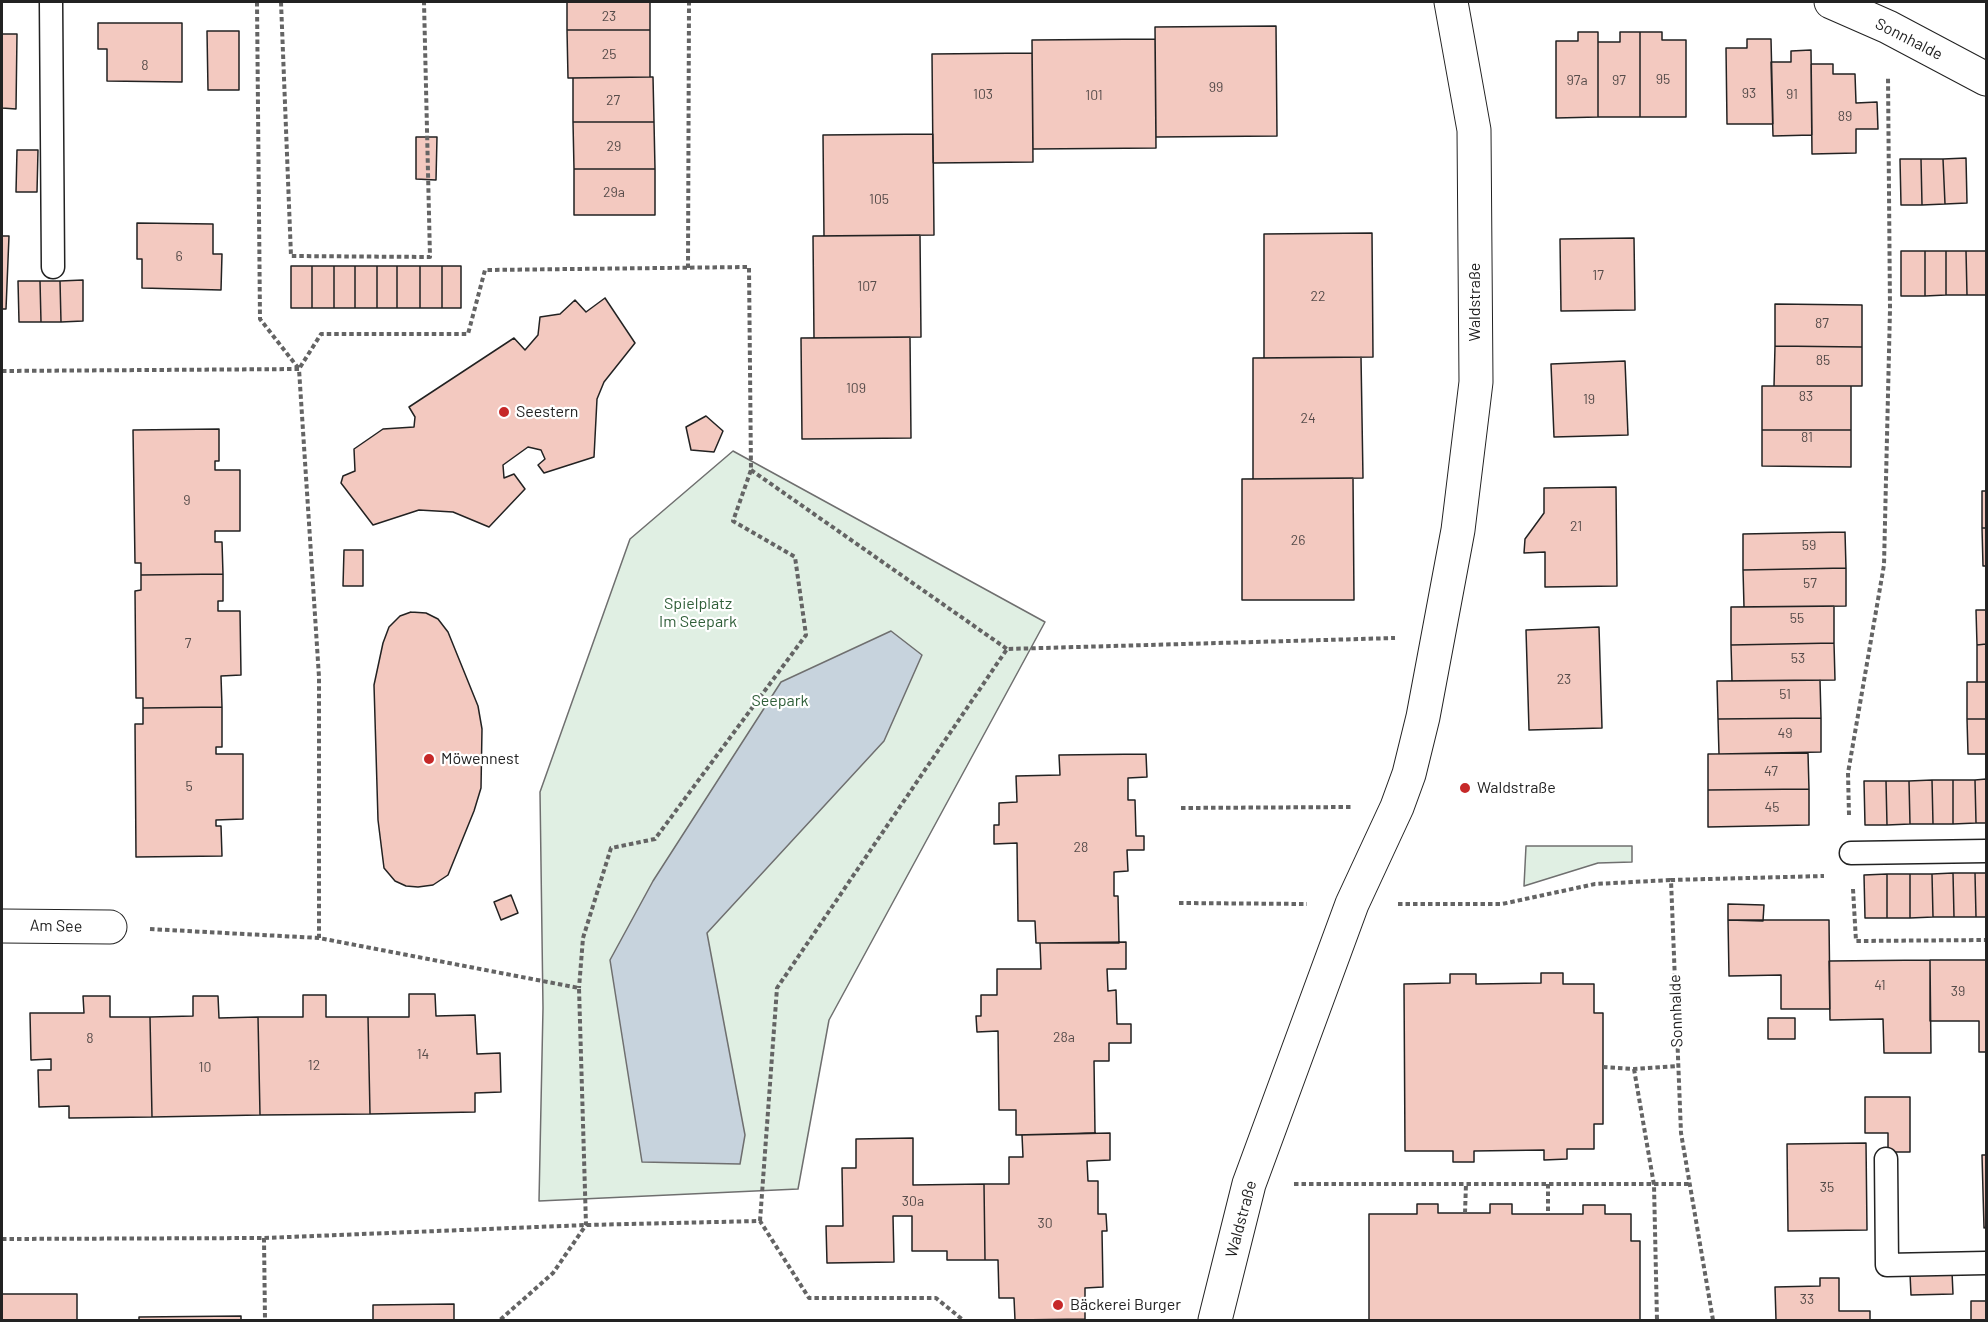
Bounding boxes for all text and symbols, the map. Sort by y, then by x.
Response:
house number: 23 [602,8,616,24]
street label: Sonnhalde [1872,14,1946,64]
house number: 25 [602,46,616,62]
house number: 8 [141,57,149,73]
house number: 95 [1656,71,1670,87]
house number: 97a [1566,72,1588,88]
house number: 97 [1612,72,1626,88]
house number: 99 [1209,79,1223,95]
house number: 93 [1742,85,1756,101]
house number: 103 [973,86,993,102]
house number: 91 [1786,86,1798,102]
house number: 101 [1085,87,1103,103]
house number: 27 [606,92,620,108]
house number: 89 [1838,108,1852,124]
house number: 29 [607,138,621,154]
house number: 29a [603,184,625,200]
house number: 105 [869,191,889,207]
house number: 6 [175,248,183,264]
street label: Waldstraße [1465,263,1485,341]
house number: 17 [1592,267,1604,283]
house number: 107 [857,278,877,294]
house number: 22 [1310,288,1326,304]
house number: 87 [1815,315,1829,331]
house number: 85 [1816,352,1830,368]
house number: 109 [846,380,866,396]
house number: 83 [1799,388,1813,404]
house number: 19 [1583,391,1595,407]
place label: Seestern [516,402,578,422]
marker: Seestern [497,405,511,419]
house number: 24 [1300,410,1316,426]
house number: 81 [1801,429,1813,445]
house number: 9 [183,492,191,508]
house number: 21 [1570,518,1582,534]
house number: 26 [1291,532,1305,548]
house number: 59 [1802,537,1816,553]
house number: 57 [1803,575,1817,591]
park label: Spielplatz Im Seepark [659,594,737,632]
house number: 55 [1790,610,1804,626]
house number: 7 [185,635,191,651]
house number: 53 [1791,650,1805,666]
house number: 23 [1557,671,1571,687]
house number: 51 [1779,686,1791,702]
park label: Seepark [751,691,809,711]
house number: 49 [1777,725,1793,741]
place label: Möwennest [441,749,520,769]
marker: Möwennest [422,752,436,766]
house number: 47 [1764,763,1778,779]
house number: 5 [185,778,193,794]
place label: Waldstraße [1477,778,1556,798]
marker: Waldstraße [1458,781,1472,795]
house number: 45 [1765,799,1779,815]
house number: 28 [1074,839,1088,855]
street label: Am See [30,916,82,936]
street label: Sonnhalde [1665,974,1687,1048]
house number: 41 [1874,977,1886,993]
house number: 39 [1951,983,1965,999]
house number: 28a [1053,1029,1075,1045]
house number: 8 [86,1030,94,1046]
house number: 14 [417,1046,429,1062]
house number: 12 [308,1057,320,1073]
house number: 10 [199,1059,211,1075]
street label: Waldstraße [1222,1178,1260,1260]
house number: 35 [1820,1179,1834,1195]
house number: 30a [902,1193,924,1209]
house number: 30 [1037,1215,1053,1231]
house number: 33 [1800,1291,1814,1307]
place label: Bäckerei Burger [1070,1295,1181,1315]
marker: Bäckerei Burger [1051,1298,1065,1312]

